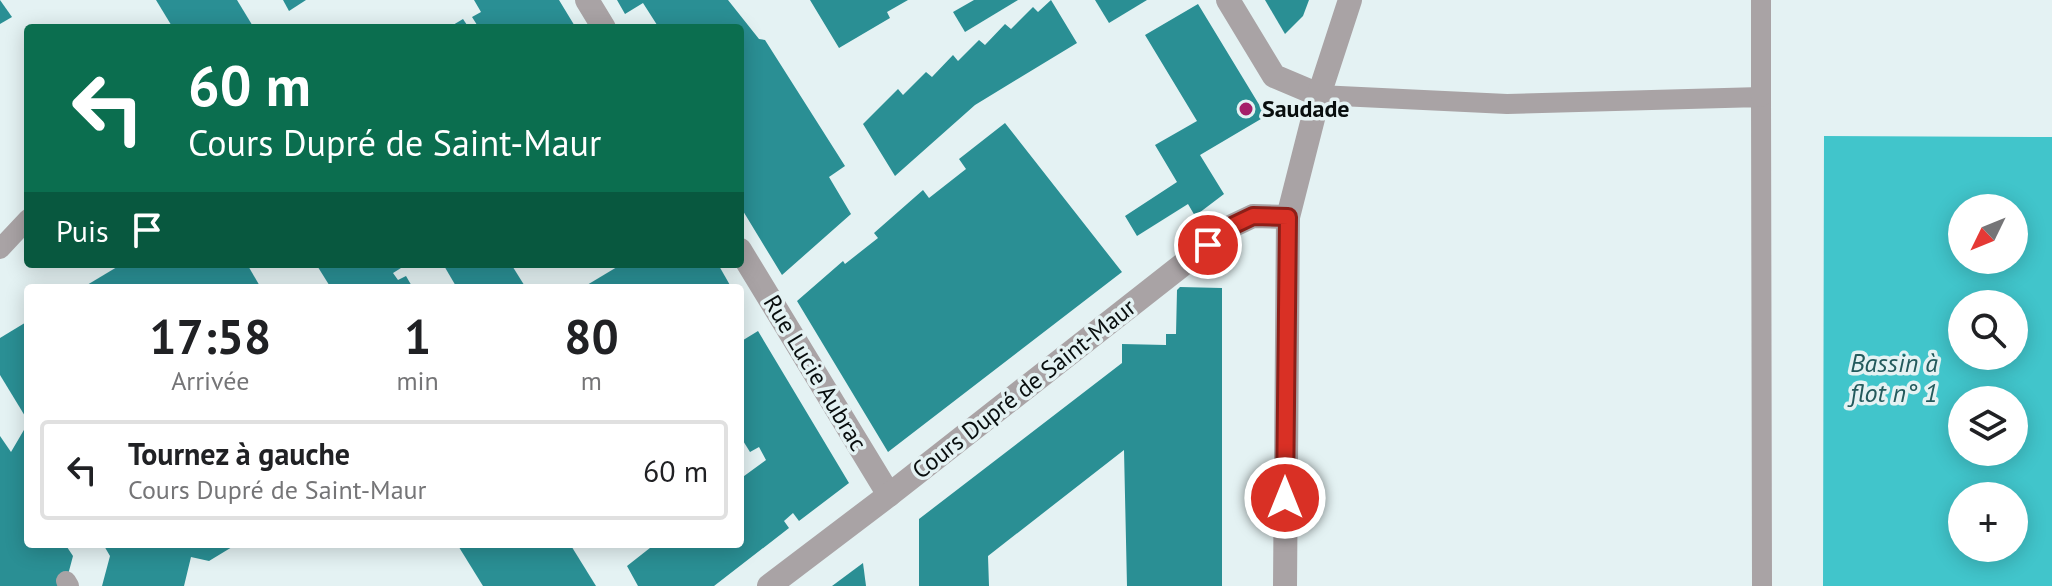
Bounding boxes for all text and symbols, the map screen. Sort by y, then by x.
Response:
text: 60 m [188,49,311,121]
icon: left [56,56,160,160]
place label: Saudade [1262,93,1350,124]
marker: Saudade [1237,100,1255,118]
text: Cours Dupré de Saint-Maur [188,119,601,166]
north arrow [1948,194,2028,274]
map controls [1948,194,2028,562]
icon: arrive [125,208,169,252]
text: Puis [56,211,109,250]
pin [1174,211,1242,279]
icon: arrive [1186,223,1230,267]
street label: Rue Lucie Aubrac [757,289,874,456]
button: search [1948,290,2028,370]
street label: Cours Dupré de Saint-Maur [906,292,1142,486]
text: 17:58 [149,305,271,367]
text: 1 [404,305,431,367]
text: 80 [564,305,619,367]
water label: Bassin à flot n° 1 [1847,346,1938,409]
text: Arrivée [171,364,249,397]
text: min [397,364,439,397]
text: m [581,364,602,397]
button: layers [1948,386,2028,466]
text: Tournez à gauche [128,434,350,473]
icon: left [60,448,104,492]
text: 60 m [643,451,708,490]
position arrow [1243,456,1327,540]
text: Cours Dupré de Saint-Maur [128,473,426,506]
button: + [1948,482,2028,562]

